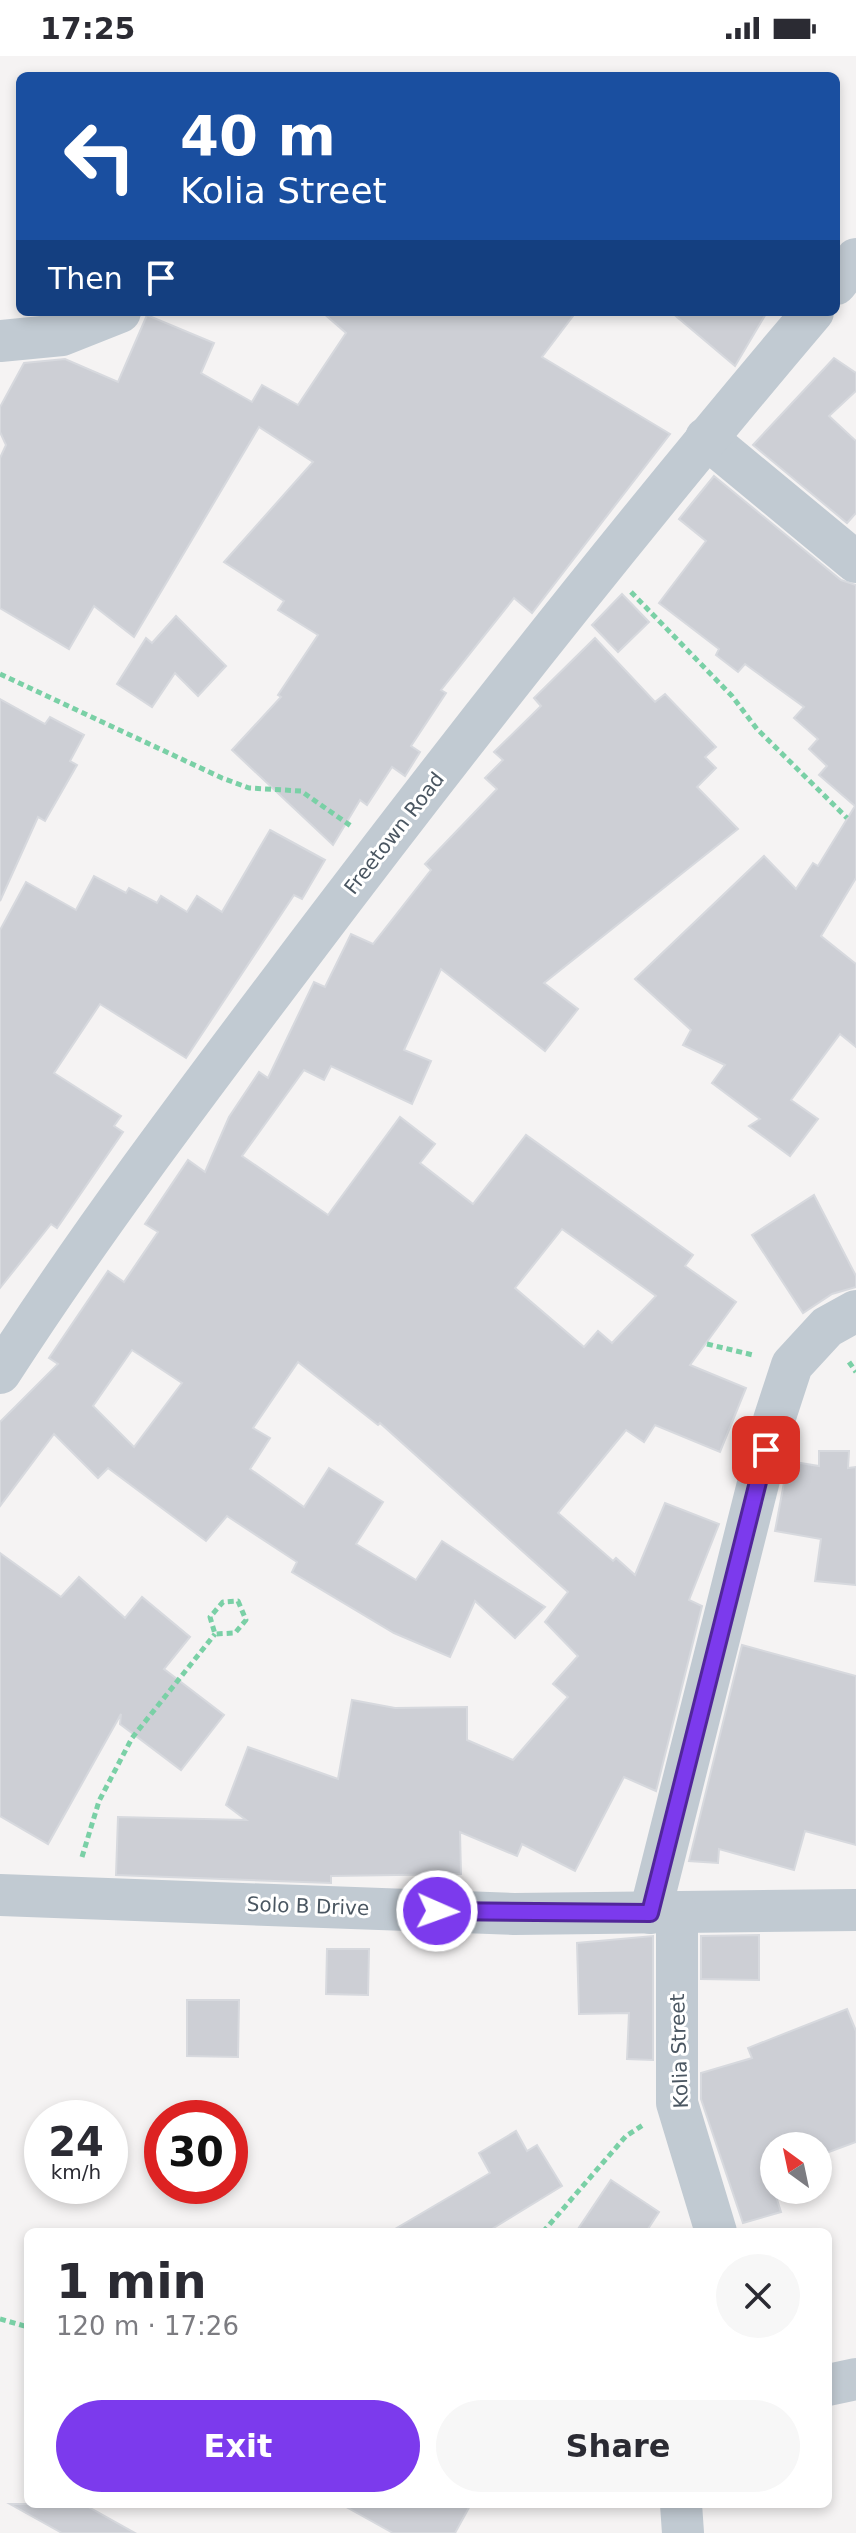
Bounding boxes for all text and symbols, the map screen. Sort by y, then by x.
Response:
text: 17:25 [40,11,136,46]
text: 40 m [180,103,336,168]
icon: left [48,104,152,208]
text: Kolia Street [180,170,387,211]
icon: arrive [139,256,183,300]
text: Then [48,261,123,296]
street label: Freetown Road [339,767,449,899]
pin [732,1416,800,1484]
icon: arrive [744,1428,788,1472]
position arrow [395,1869,479,1953]
street label: Solo B Drive [246,1892,370,1920]
street label: Kolia Street [665,1993,693,2109]
speed limit sign: 30 [144,2100,248,2204]
text: 24 [48,2119,104,2165]
north arrow [760,2132,832,2204]
map controls [760,2132,832,2204]
text: km/h [51,2160,101,2184]
text: 1 min [56,2253,207,2309]
button: close [716,2254,800,2338]
text: 120 m · 17:26 [56,2311,239,2341]
button: Exit [56,2400,420,2492]
button: Share [436,2400,800,2492]

